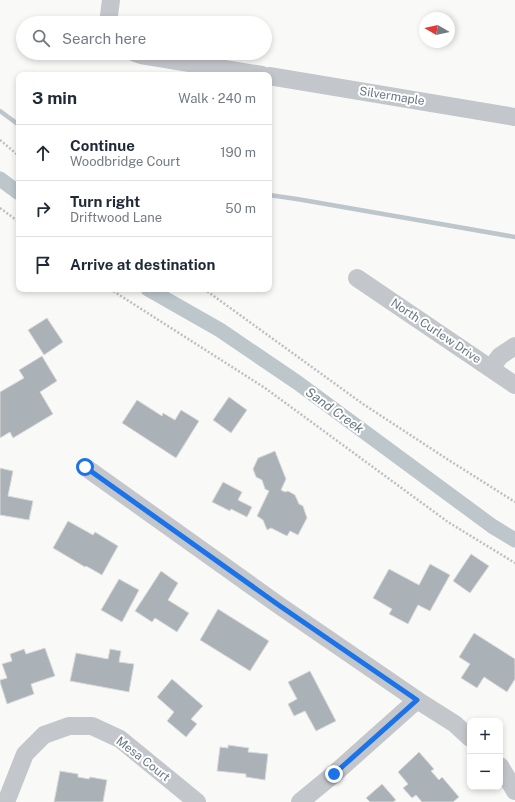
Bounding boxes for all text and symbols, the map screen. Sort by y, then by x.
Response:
north arrow [419,12,455,48]
search box [16,16,272,60]
icon: search [30,27,52,49]
text: Search here [62,30,146,47]
street label: Silvermaple [358,84,426,108]
text: 3 min [32,88,77,108]
text: Walk · 240 m [178,91,256,106]
text: Continue [70,137,135,154]
icon: ahead [32,142,54,164]
text: 190 m [220,145,256,160]
text: Woodbridge Court [70,154,180,169]
text: Turn right [70,193,140,210]
icon: right [32,198,54,220]
text: 50 m [225,201,256,216]
text: Driftwood Lane [70,210,162,225]
icon: arrive [32,254,54,276]
text: Arrive at destination [70,256,215,273]
street label: North Curlew Drive [388,296,484,366]
water label: Sand Creek [303,384,367,436]
route start [76,458,94,476]
map controls [467,718,503,790]
button: + [467,718,503,754]
street label: Mesa Court [113,734,173,784]
button: − [467,754,503,790]
route end [325,765,343,783]

